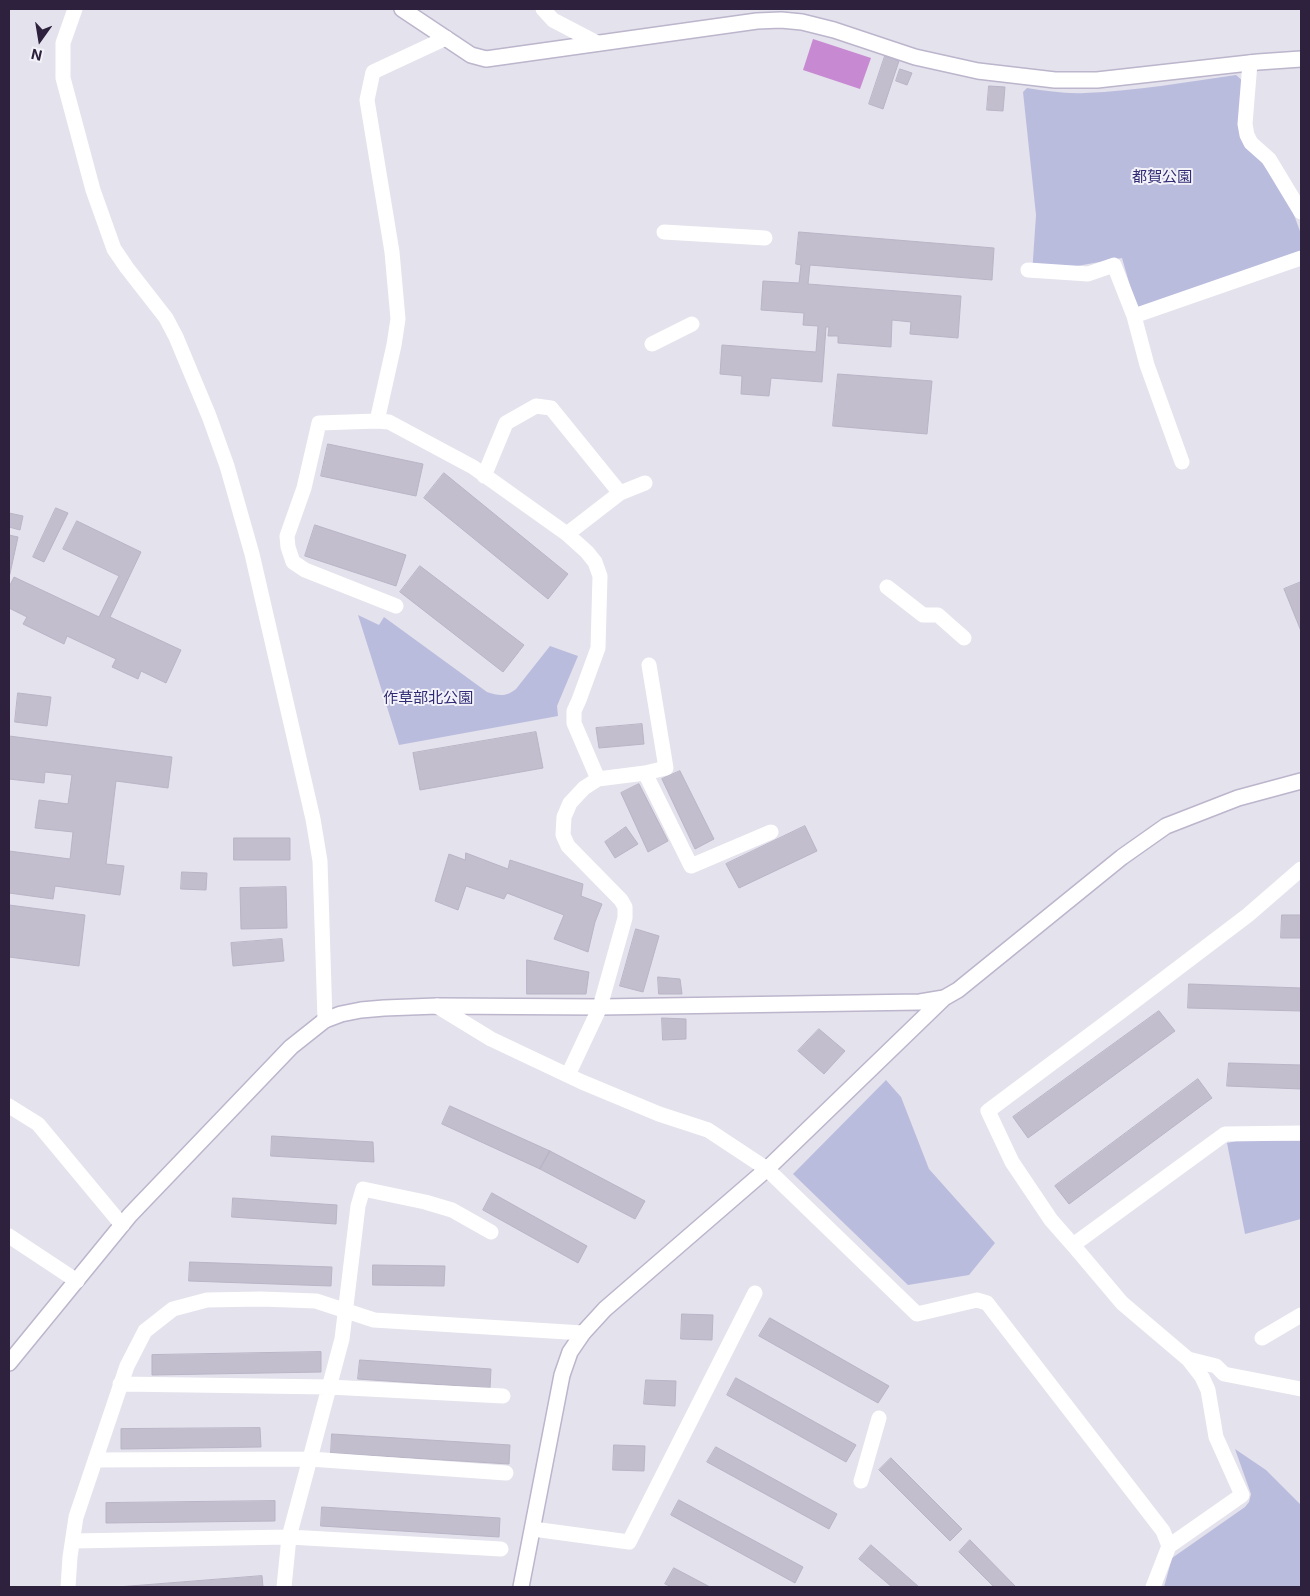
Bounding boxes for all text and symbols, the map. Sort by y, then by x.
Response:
north arrow [15,15,65,65]
text: N [29,46,44,65]
park label: 都賀公園 [1132,168,1192,186]
park label: 作草部北公園 [383,689,473,707]

